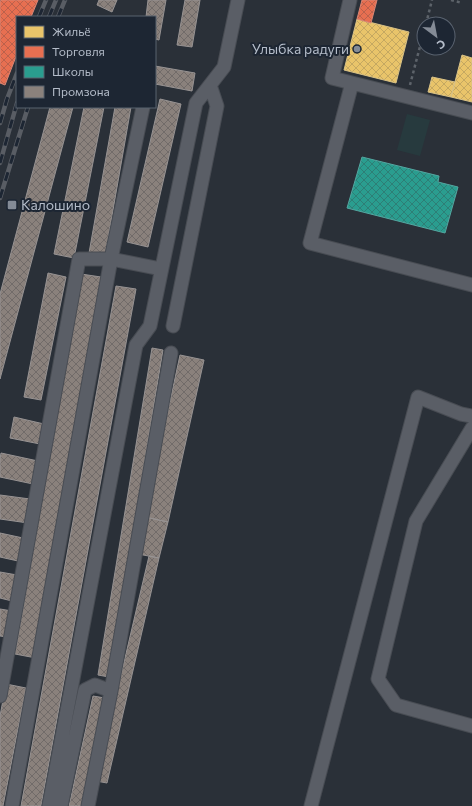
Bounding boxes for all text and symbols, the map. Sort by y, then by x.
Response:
legend [16,16,156,108]
north arrow [416,16,456,56]
text: Жильё [52,24,91,38]
text: С [435,37,448,53]
place label: Улыбка радуги [252,40,349,57]
text: Торговля [52,44,105,58]
marker: Улыбка радуги [352,44,362,54]
text: Школы [52,64,93,78]
text: Промзона [52,84,110,98]
place label: Калошино [21,196,90,213]
marker: Калошино [6,199,18,211]

